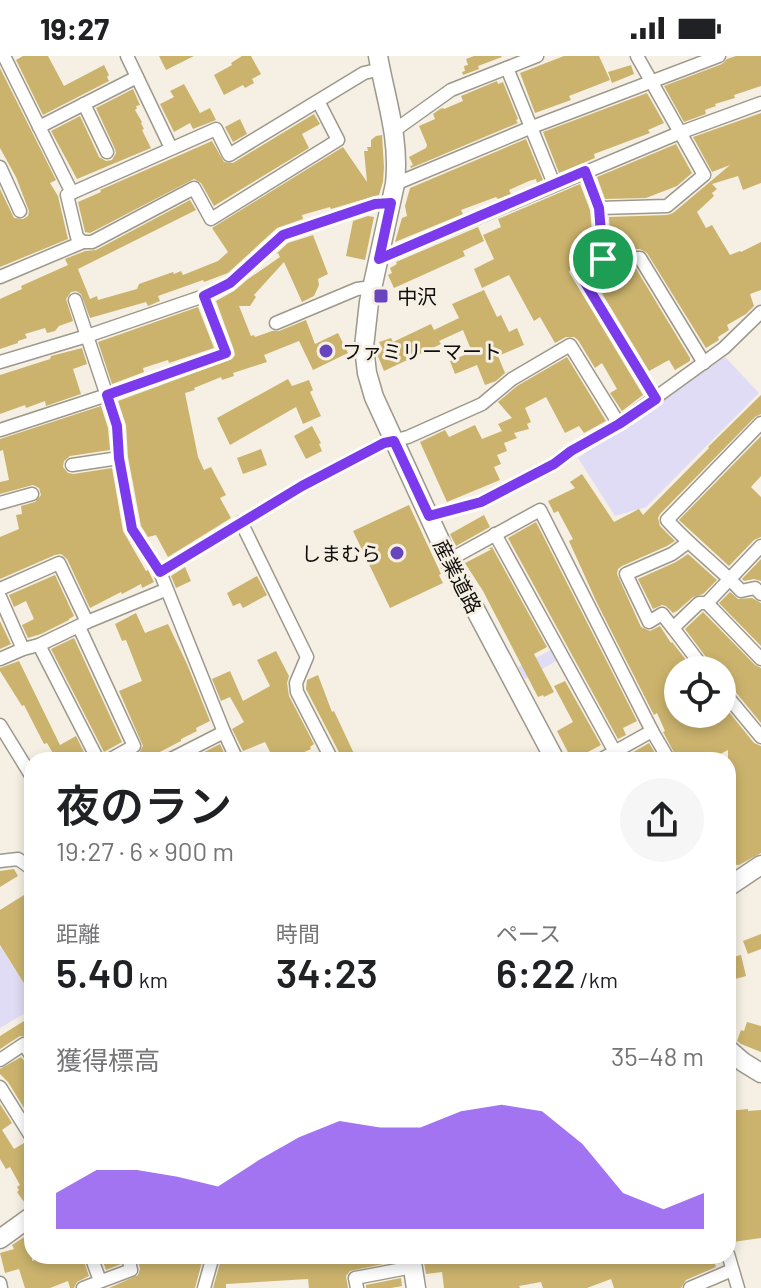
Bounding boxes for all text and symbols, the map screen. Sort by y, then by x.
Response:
text: 19:27 [40,10,109,46]
pin [569,225,637,293]
icon: arrive [581,237,625,281]
place label: 中沢 [397,284,437,308]
marker: 中沢 [372,287,390,305]
place label: ファミリーマート [342,339,502,363]
marker: ファミリーマート [317,342,335,360]
street label: 産業道路 [429,535,487,617]
place label: しまむら [301,541,381,565]
marker: しまむら [388,544,406,562]
map controls [664,656,736,728]
button: locate [664,656,736,728]
text: 夜のラン [56,778,232,831]
button: share [620,778,704,862]
text: 19:27 · 6 × 900 m [56,835,234,866]
text: 距離 [56,920,100,946]
text: 時間 [276,920,320,946]
text: ペース [496,920,561,946]
text: 5.40 [56,948,134,996]
text: 34:23 [276,948,378,996]
text: 6:22 [496,948,575,996]
text: km [134,966,168,992]
text: /km [575,966,618,992]
text: 35–48 m [611,1040,704,1071]
text: 獲得標高 [56,1044,160,1075]

